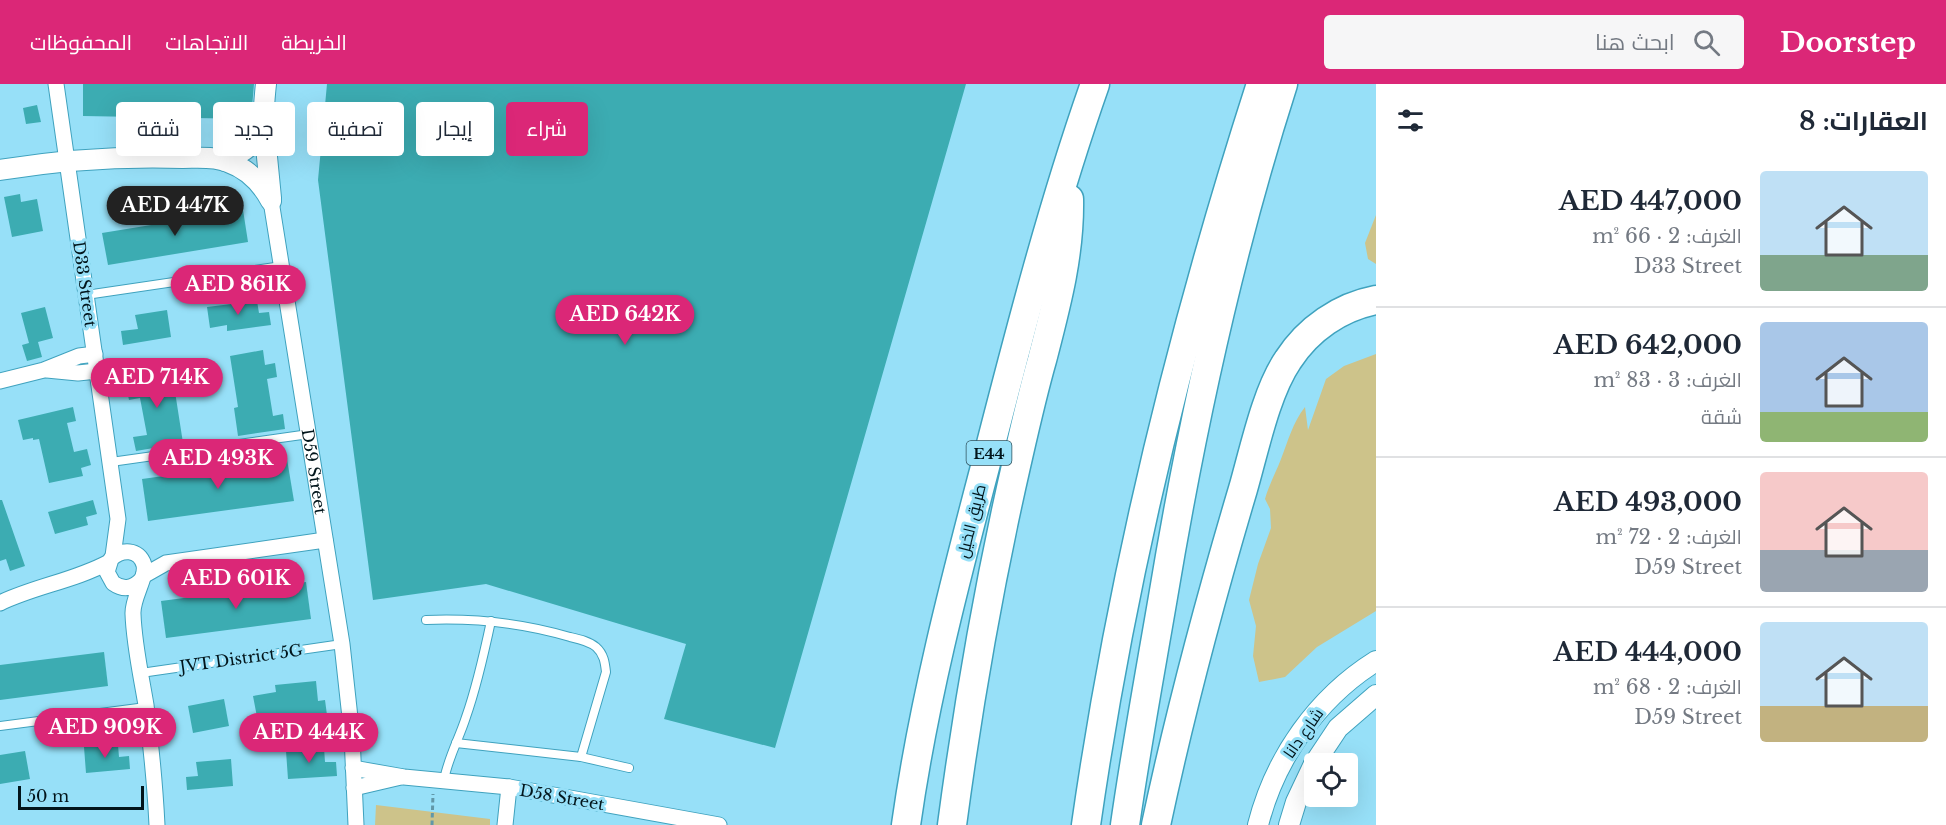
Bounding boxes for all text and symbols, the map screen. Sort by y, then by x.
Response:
search box [1324,15,1744,69]
text: Doorstep [1780,25,1916,60]
icon: search [1690,26,1723,59]
text: ابحث هنا [1595,29,1675,56]
text: المحفوظات [30,30,132,56]
text: الاتجاهات [165,30,248,56]
text: الخريطة [281,30,347,56]
chip: شقة [116,102,201,156]
chip: جديد [213,102,295,156]
chip: تصفية [307,102,404,156]
chip: إيجار [416,102,494,156]
chip: شراء [506,102,588,156]
icon: filters [1394,104,1427,137]
text: العقارات: 8 [1799,105,1928,137]
text: AED 447,000 [1559,185,1742,217]
pin: AED 447K [113,186,237,237]
text: AED 447K [121,193,229,217]
icon: home [1808,195,1880,267]
text: الغرف: 2 · 66 m² [1592,224,1742,248]
street label: D33 Street [69,240,101,328]
text: D33 Street [1634,254,1742,278]
pin: AED 861K [176,265,300,316]
text: AED 861K [185,272,291,296]
pin: AED 642K [563,295,687,346]
text: AED 642K [569,302,681,326]
text: AED 642,000 [1553,329,1742,361]
icon: home [1808,346,1880,418]
pin: AED 714K [95,358,219,409]
text: AED 714K [105,365,209,389]
text: الغرف: 3 · 83 m² [1593,368,1742,392]
text: شقة [1701,405,1742,429]
street label: D59 Street [298,427,331,516]
pin: AED 493K [156,439,280,490]
road number: E44 [966,441,1012,465]
text: AED 493K [162,446,274,470]
street label: طريق الخيل [952,482,991,560]
text: AED 493,000 [1554,486,1742,518]
icon: home [1808,496,1880,568]
text: الغرف: 2 · 72 m² [1595,525,1742,549]
text: D59 Street [1634,555,1742,579]
pin: AED 601K [174,559,298,610]
text: AED 601K [182,566,290,590]
text: AED 444,000 [1553,636,1742,668]
street label: JVT District 5G [176,639,304,677]
icon: home [1808,646,1880,718]
text: الغرف: 2 · 68 m² [1593,675,1742,699]
street label: شارع دانا [1279,704,1329,763]
text: D59 Street [1634,705,1742,729]
pin: AED 909K [43,708,167,759]
pin: AED 444K [247,713,371,764]
text: AED 909K [48,715,162,739]
text: AED 444K [253,720,365,744]
map controls [1304,753,1358,807]
button: locate [1304,753,1358,807]
street label: D58 Street [518,780,606,814]
scale bar [18,783,144,810]
text: 50 m [27,786,69,806]

